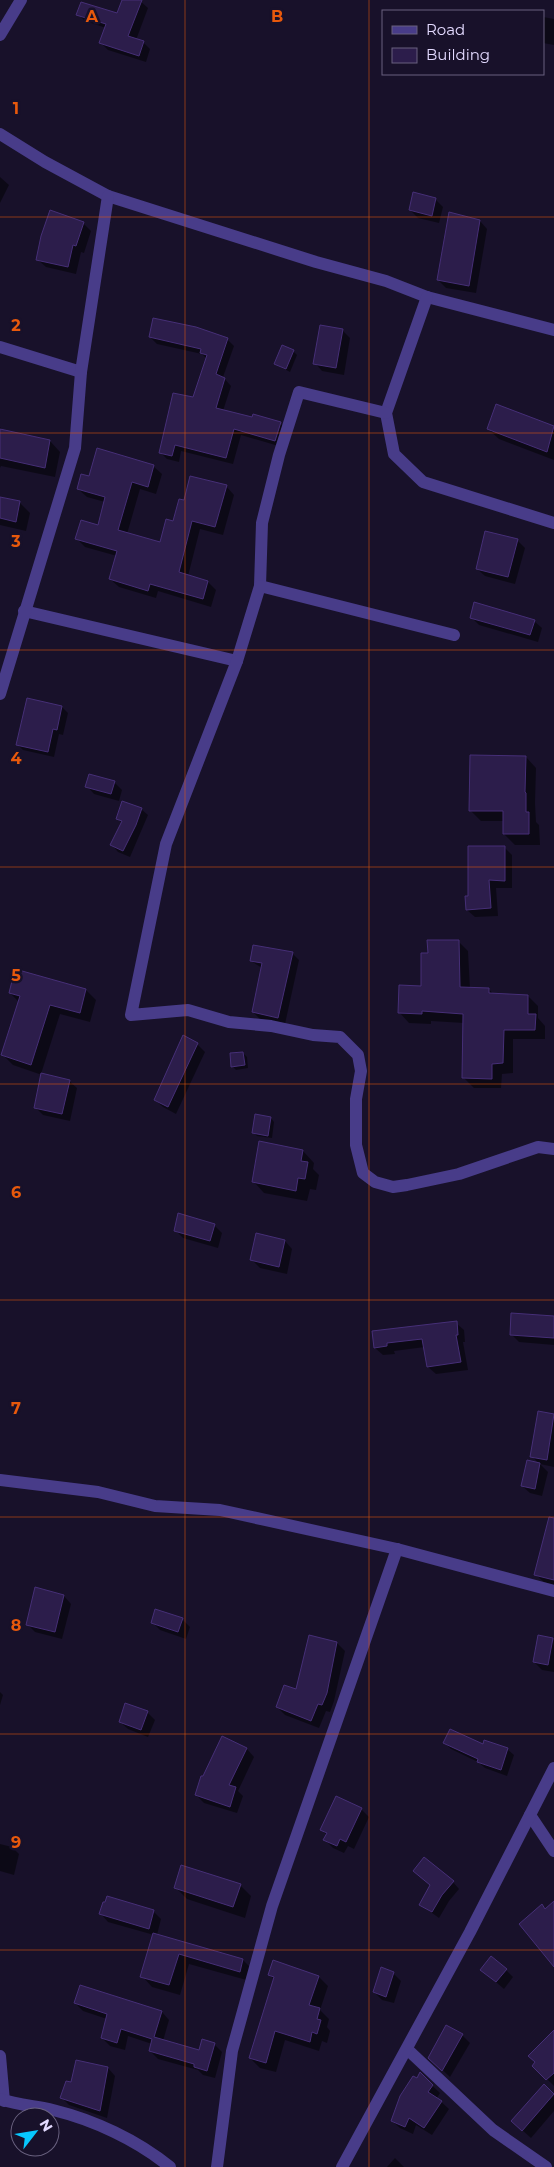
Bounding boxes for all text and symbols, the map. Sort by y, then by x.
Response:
text: A [85,7,99,26]
text: B [271,7,283,26]
legend [382,10,544,75]
text: Road [426,20,465,39]
text: Building [426,45,490,64]
text: 1 [13,99,19,118]
text: 2 [11,316,21,335]
text: 3 [10,532,21,551]
text: 4 [10,749,22,768]
text: 5 [11,966,21,985]
text: 6 [11,1183,21,1202]
text: 7 [11,1399,21,1418]
text: 8 [11,1616,21,1635]
text: 9 [11,1833,21,1852]
north arrow [10,2107,60,2157]
text: N [36,2116,57,2135]

